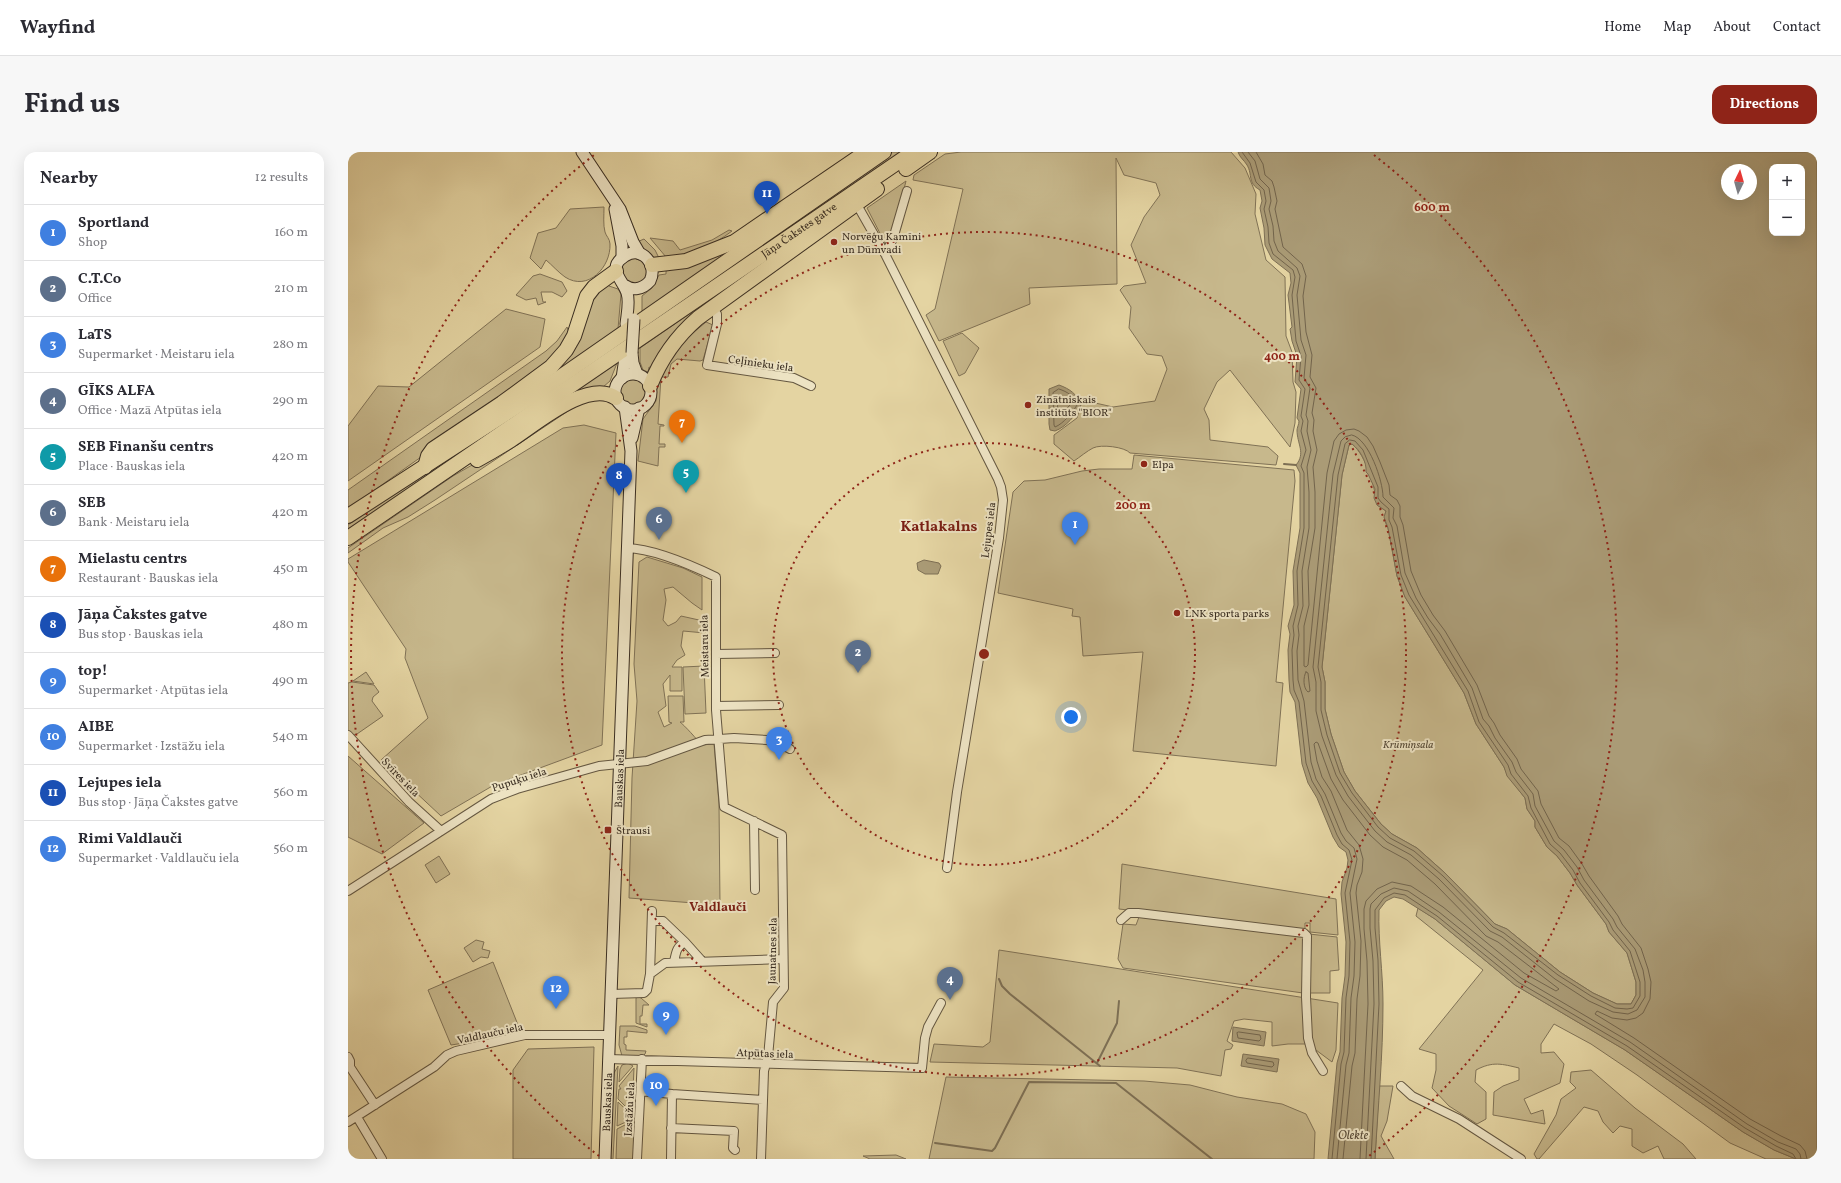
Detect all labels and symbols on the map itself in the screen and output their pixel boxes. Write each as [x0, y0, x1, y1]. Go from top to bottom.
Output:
north arrow [1721, 164, 1757, 200]
pin: 11 [754, 181, 780, 214]
street label: Jāņa Čakstes gatve [759, 200, 840, 262]
text: 600 m [1414, 200, 1450, 216]
place label: Norvēģu Kamīni un Dūmvadi [842, 230, 921, 258]
marker: Norvēģu Kamīni un Dūmvadi [829, 237, 839, 247]
text: 400 m [1264, 349, 1300, 365]
street label: Ceļinieku iela [727, 352, 795, 377]
place label: Zinātniskais institūts "BIOR" [1036, 393, 1112, 421]
marker: Zinātniskais institūts "BIOR" [1023, 400, 1033, 410]
pin: 7 [669, 410, 695, 443]
place label: Elpa [1152, 458, 1174, 473]
marker: Elpa [1139, 459, 1149, 469]
pin: 5 [673, 460, 699, 493]
pin: 8 [606, 463, 632, 496]
text: 200 m [1115, 498, 1151, 514]
street label: Lejupes iela [979, 501, 1000, 559]
pin: 6 [646, 507, 672, 540]
pin: 1 [1062, 512, 1088, 545]
district label: Katlakalns [901, 517, 978, 538]
place label: LNK sporta parks [1185, 607, 1269, 622]
marker: LNK sporta parks [1172, 608, 1182, 618]
street label: Meistaru iela [697, 614, 714, 678]
pin: 2 [845, 640, 871, 673]
centre of rings [977, 647, 991, 661]
your location [1061, 707, 1081, 727]
pin: 3 [766, 727, 792, 760]
park label: Krūmiņsala [1383, 738, 1433, 753]
street label: Bauskas iela [612, 748, 629, 808]
street label: Svīres iela [377, 755, 423, 801]
street label: Pupuķu iela [490, 764, 549, 796]
place label: Štrausi [616, 824, 650, 839]
marker: Štrausi [603, 825, 613, 835]
district label: Valdlauči [689, 899, 747, 917]
street label: Jaunatnes iela [765, 917, 782, 985]
pin: 4 [937, 967, 963, 1000]
pin: 12 [543, 976, 569, 1009]
pin: 9 [653, 1002, 679, 1035]
street label: Valdlauču iela [456, 1020, 525, 1049]
street label: Atpūtas iela [736, 1046, 794, 1063]
street label: Bauskas iela [600, 1072, 617, 1132]
pin: 10 [643, 1073, 669, 1106]
street label: Izstāžu iela [622, 1081, 639, 1137]
water label: Olekte [1338, 1128, 1369, 1144]

